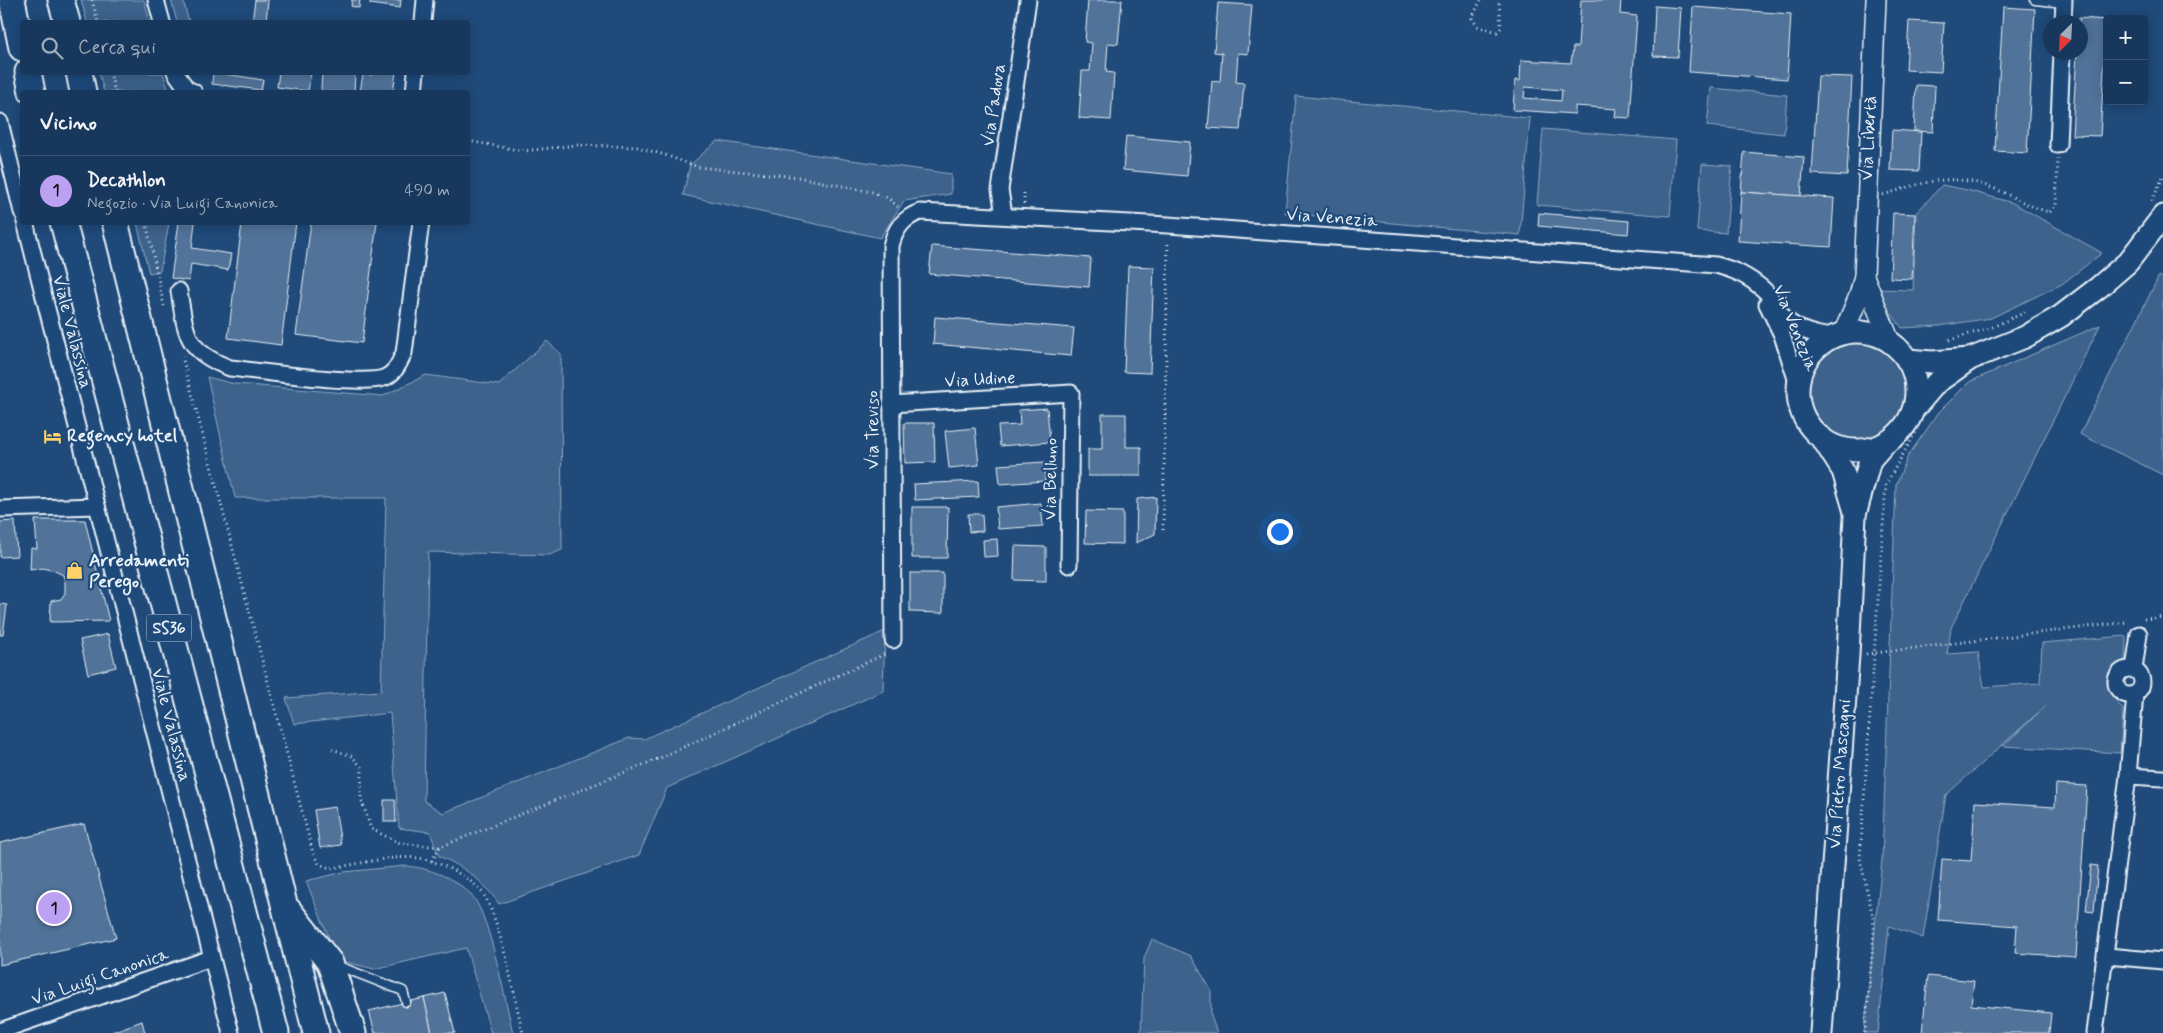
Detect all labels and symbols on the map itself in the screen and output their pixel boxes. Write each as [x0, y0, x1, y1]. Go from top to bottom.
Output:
north arrow [2043, 15, 2088, 60]
street label: Via Padova [976, 62, 1012, 148]
street label: Via Libertà [1855, 95, 1883, 181]
street label: Via Venezia [1285, 203, 1379, 233]
street label: Viale Valassina [46, 273, 98, 391]
street label: Via Venezia [1767, 281, 1823, 375]
street label: Via Udine [944, 366, 1016, 394]
street label: Via Treviso [861, 390, 885, 470]
place label: Regency hotel [67, 424, 178, 450]
hotel icon: Regency hotel [43, 426, 63, 446]
street label: Via Belluno [1038, 438, 1064, 520]
your location [1267, 519, 1293, 545]
place label: Arredamenti Perego [89, 549, 189, 596]
shop icon: Arredamenti Perego [65, 561, 85, 581]
road number: SS36 [146, 614, 192, 641]
street label: Viale Valassina [145, 666, 197, 784]
street label: Via Pietro Mascagni [1823, 698, 1857, 850]
pin: 1 [38, 889, 70, 927]
street label: Via Luigi Canonica [28, 942, 173, 1014]

